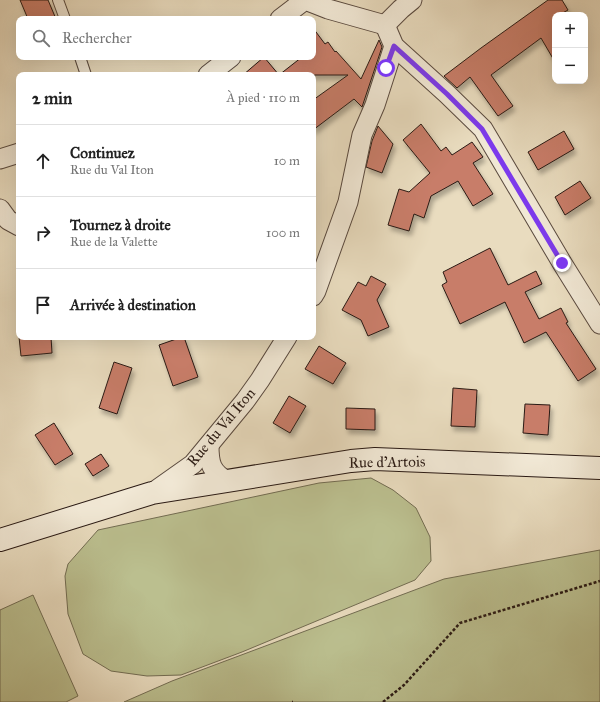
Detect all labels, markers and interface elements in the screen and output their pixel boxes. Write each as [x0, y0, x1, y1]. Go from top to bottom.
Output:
map controls [552, 12, 588, 84]
button: + [552, 12, 588, 48]
search box [16, 16, 316, 60]
icon: search [30, 27, 52, 49]
text: Rechercher [62, 29, 132, 47]
button: − [552, 48, 588, 84]
route start [377, 59, 395, 77]
text: 2 min [32, 88, 72, 109]
text: À pied · 110 m [227, 90, 300, 106]
text: Continuez [70, 144, 135, 162]
icon: ahead [32, 150, 54, 172]
text: 10 m [274, 153, 300, 169]
text: Rue du Val Iton [70, 162, 154, 178]
text: Tournez à droite [70, 216, 171, 234]
icon: right [32, 222, 54, 244]
text: 100 m [266, 225, 300, 241]
text: Rue de la Valette [70, 234, 158, 250]
route end [553, 254, 571, 272]
icon: arrive [32, 294, 54, 316]
text: Arrivée à destination [70, 296, 196, 314]
street label: Rue du Val Iton [183, 384, 259, 470]
street label: Rue d'Artois [348, 452, 426, 472]

